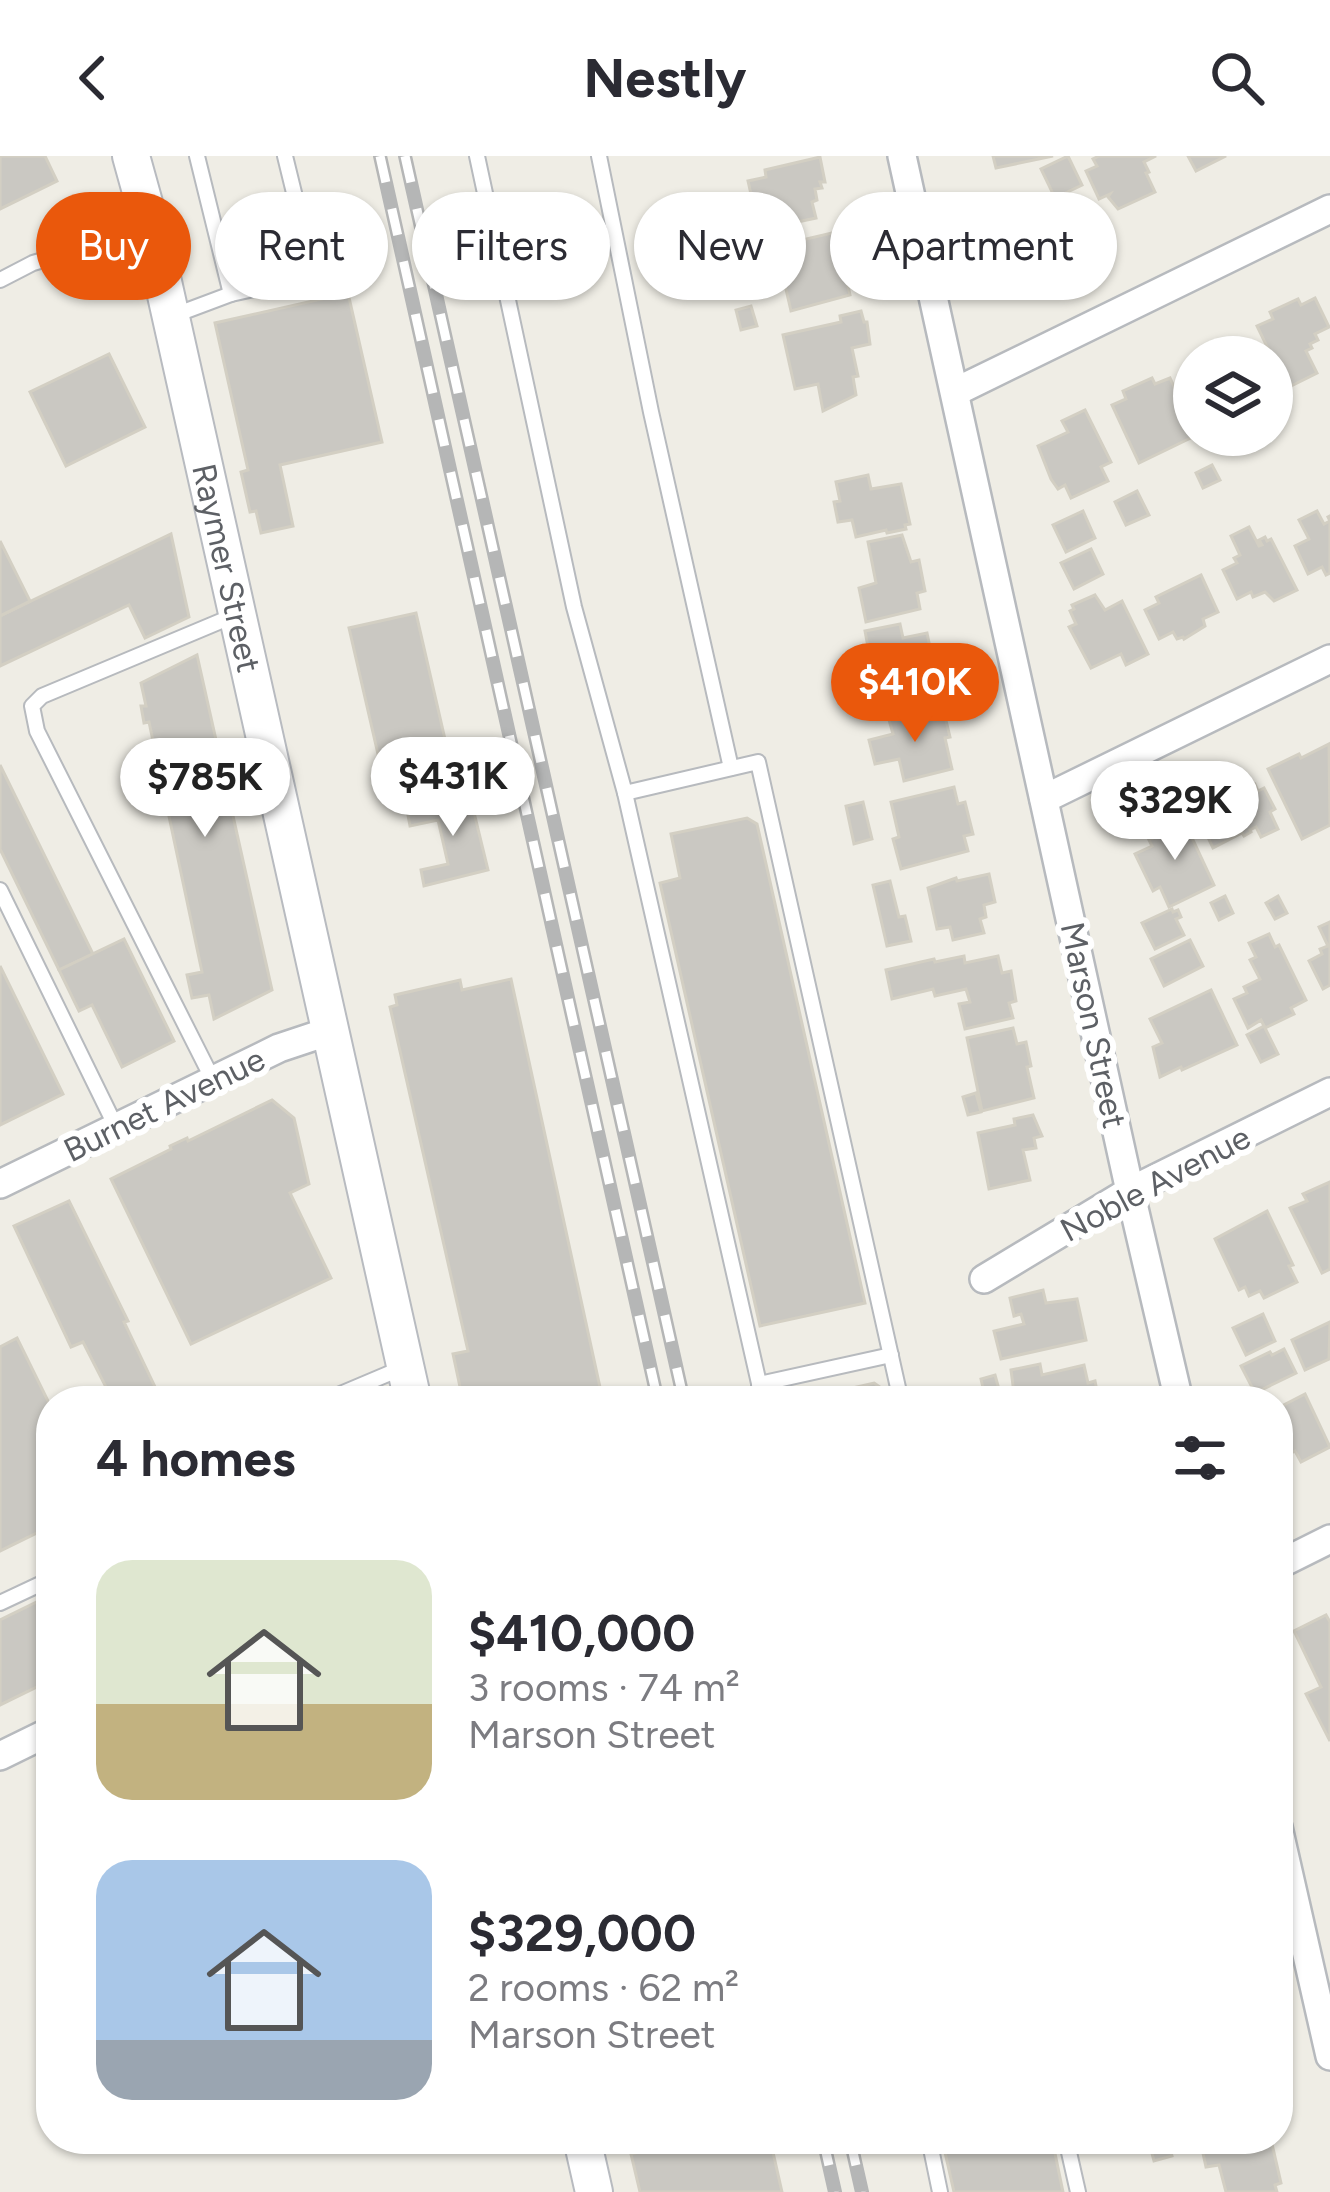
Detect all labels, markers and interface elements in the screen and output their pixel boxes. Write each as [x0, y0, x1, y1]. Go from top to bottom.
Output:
icon: back [60, 45, 126, 111]
icon: search [1204, 45, 1270, 111]
text: Nestly [584, 46, 746, 111]
chip: Buy [36, 192, 191, 300]
chip: Rent [215, 192, 388, 300]
chip: Filters [412, 192, 610, 300]
chip: New [634, 192, 806, 300]
chip: Apartment [830, 192, 1117, 300]
map controls [1173, 336, 1293, 456]
button: layers [1173, 336, 1293, 456]
street label: Raymer Street [184, 460, 269, 676]
pin: $410K [831, 643, 999, 745]
text: $410K [858, 658, 972, 705]
pin: $431K [369, 737, 537, 839]
pin: $785K [121, 738, 289, 840]
text: $431K [398, 752, 508, 799]
text: $785K [147, 753, 263, 800]
pin: $329K [1091, 761, 1259, 863]
text: $329K [1118, 776, 1232, 823]
street label: Marson Street [1053, 919, 1134, 1132]
street label: Burnet Avenue [58, 1039, 271, 1170]
street label: Noble Avenue [1054, 1117, 1257, 1250]
icon: filters [1167, 1425, 1233, 1491]
text: 4 homes [96, 1428, 296, 1489]
text: $410,000 [468, 1603, 695, 1664]
icon: home [192, 1608, 336, 1752]
text: 3 rooms · 74 m² [468, 1664, 740, 1711]
text: Marson Street [468, 1711, 715, 1758]
text: $329,000 [468, 1903, 696, 1964]
icon: home [192, 1908, 336, 2052]
text: 2 rooms · 62 m² [468, 1964, 739, 2011]
text: Marson Street [468, 2011, 715, 2058]

